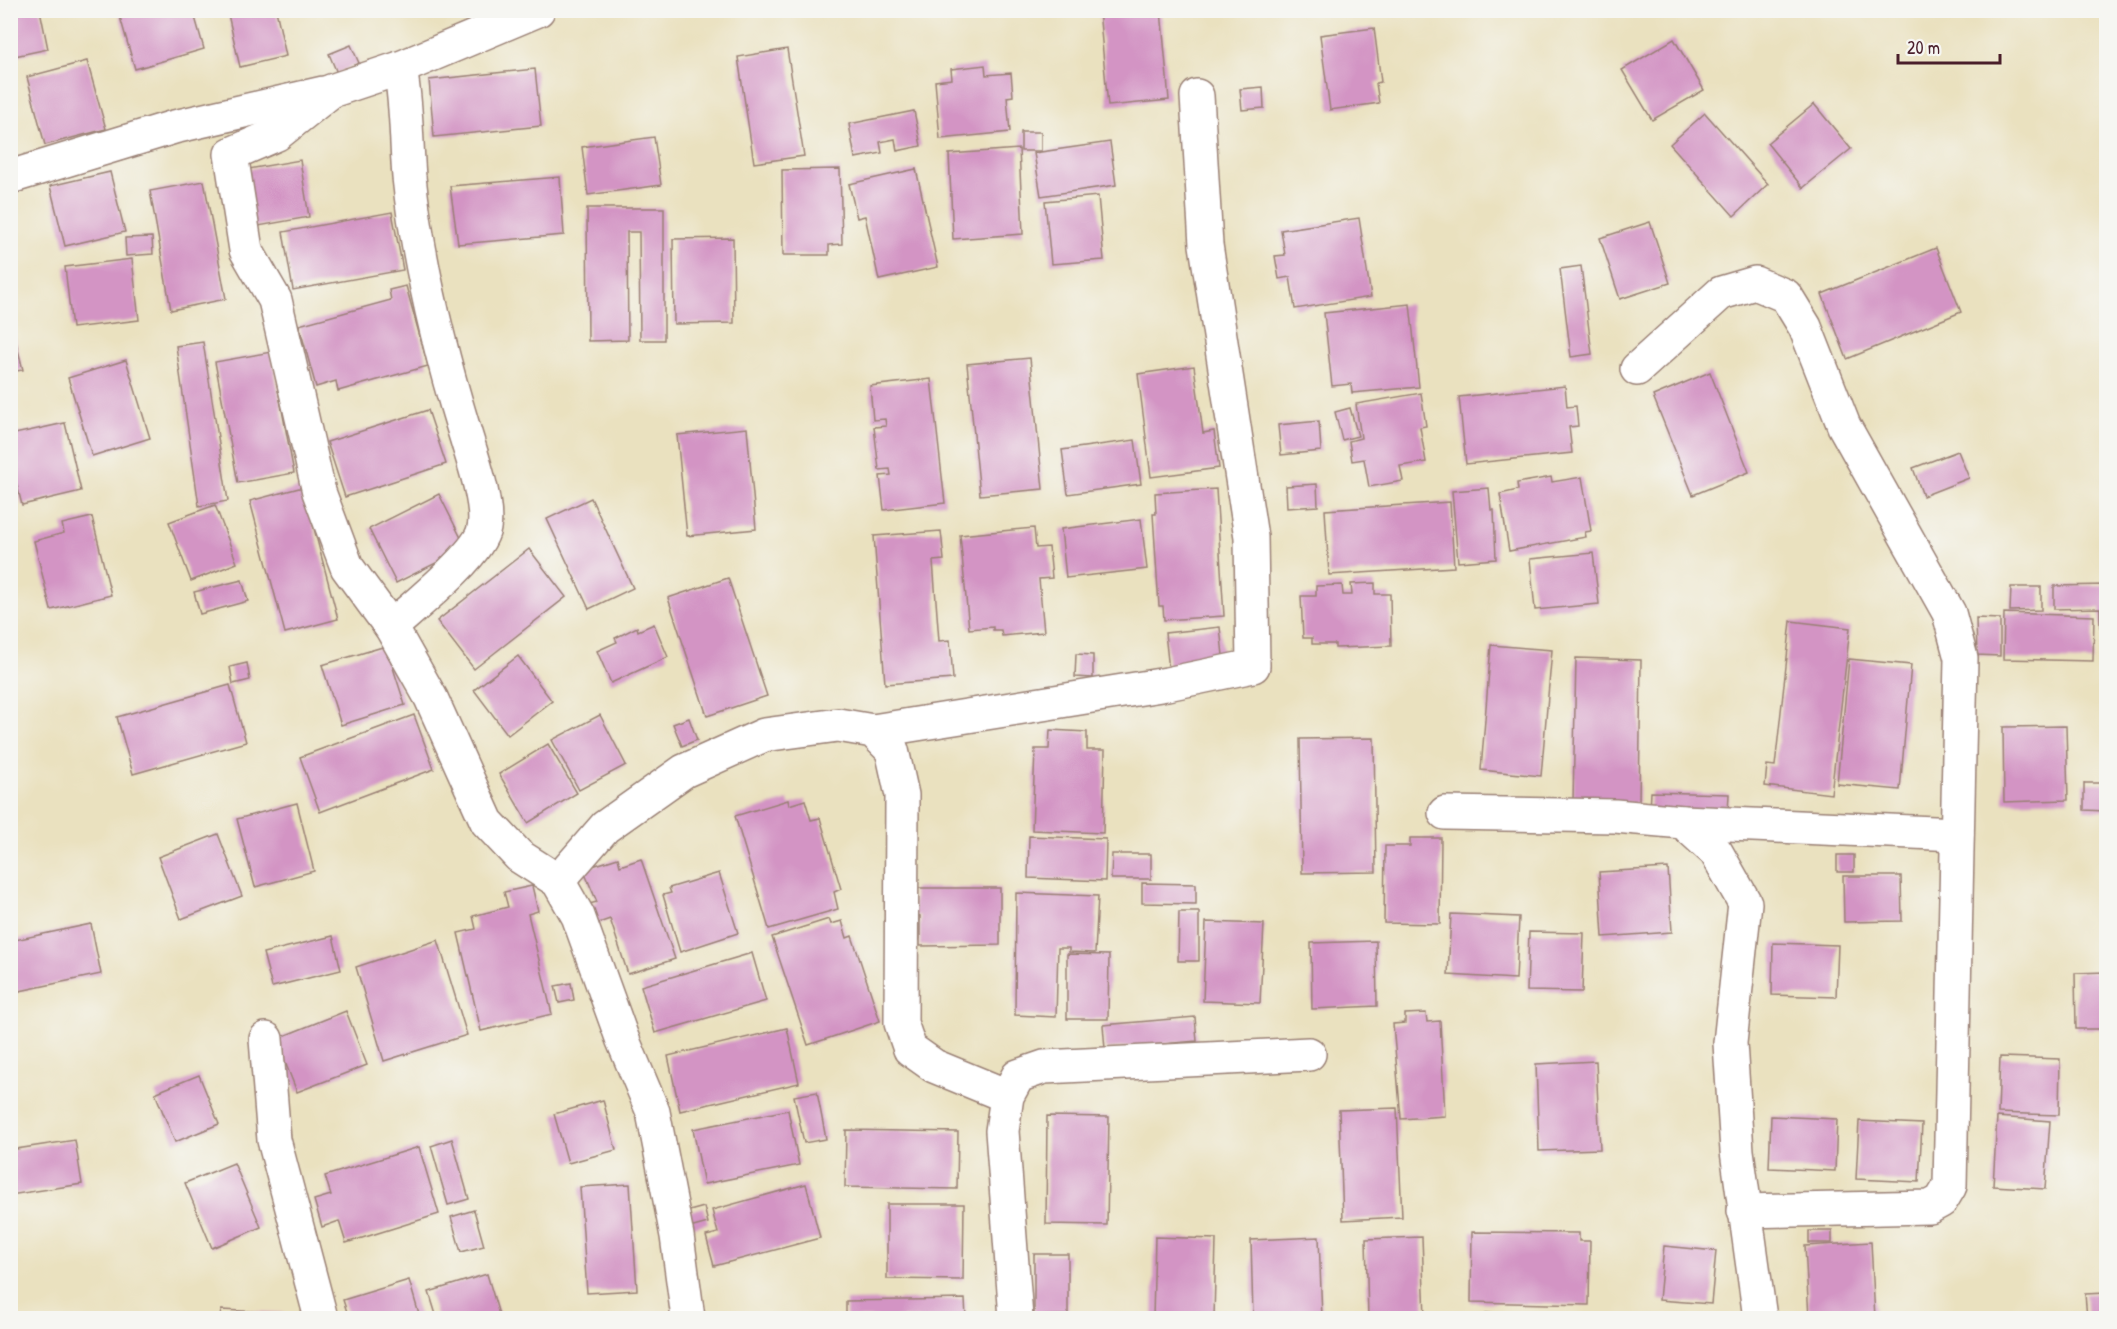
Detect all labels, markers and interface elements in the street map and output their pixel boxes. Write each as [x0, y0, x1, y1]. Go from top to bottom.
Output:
scale bar [1898, 27, 2000, 65]
text: 20 m [1907, 35, 1940, 60]

